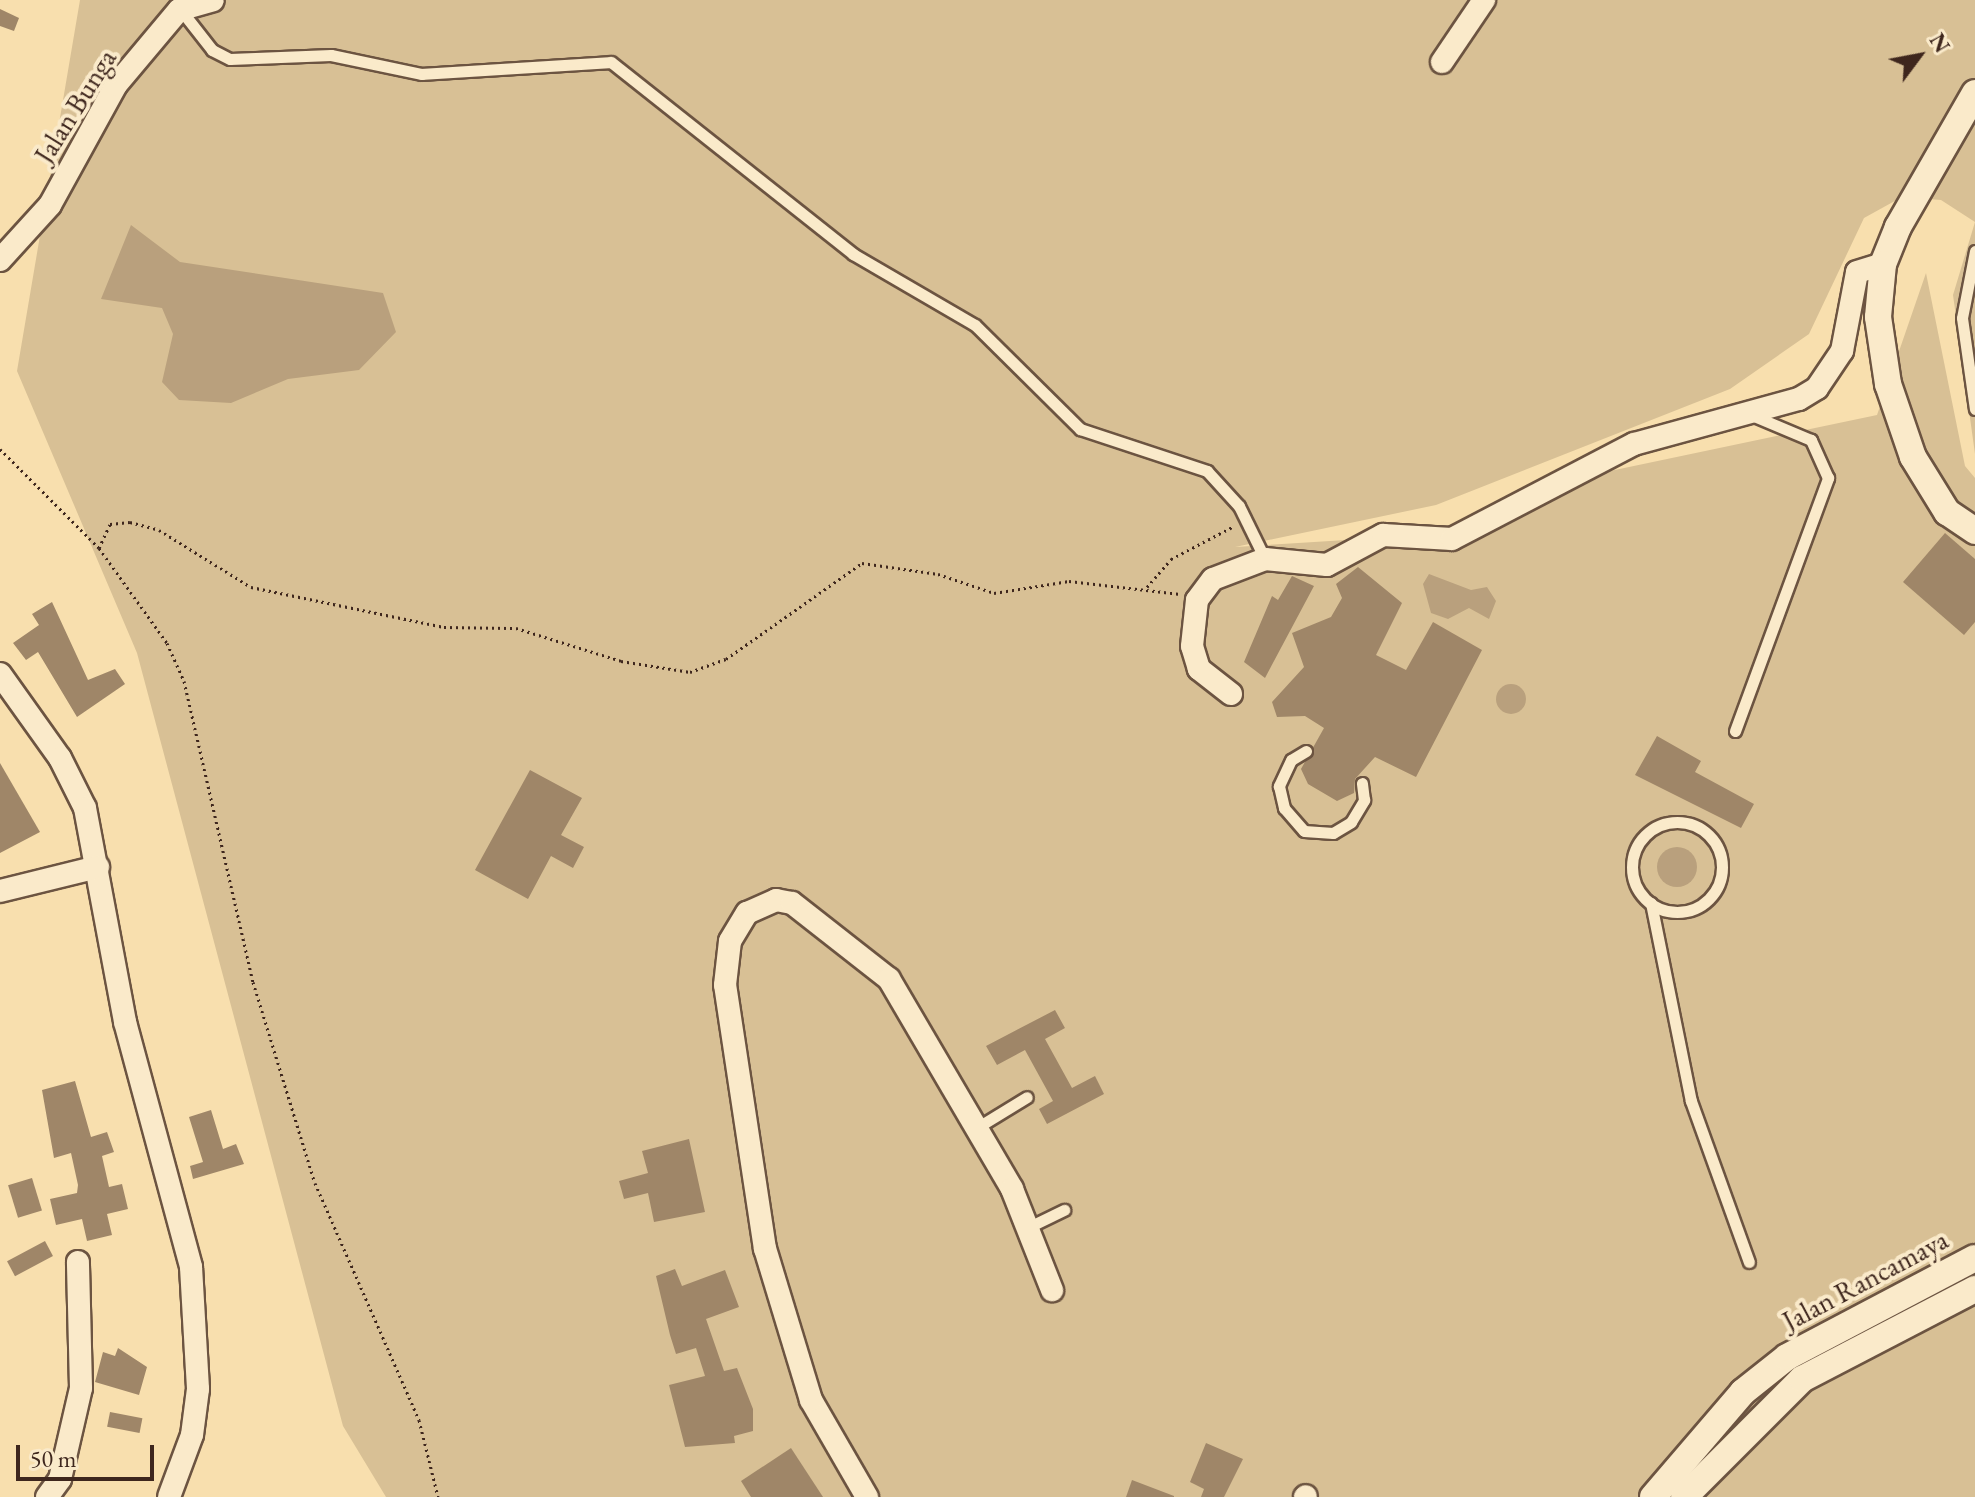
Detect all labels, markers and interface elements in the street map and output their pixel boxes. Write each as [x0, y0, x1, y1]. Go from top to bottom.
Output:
north arrow [1879, 16, 1959, 96]
text: N [1923, 28, 1957, 58]
street label: Jalan Bunga [27, 43, 123, 169]
street label: Jalan Rancamaya [1776, 1222, 1954, 1338]
scale bar [20, 1429, 158, 1479]
text: 50 m [30, 1443, 77, 1474]

